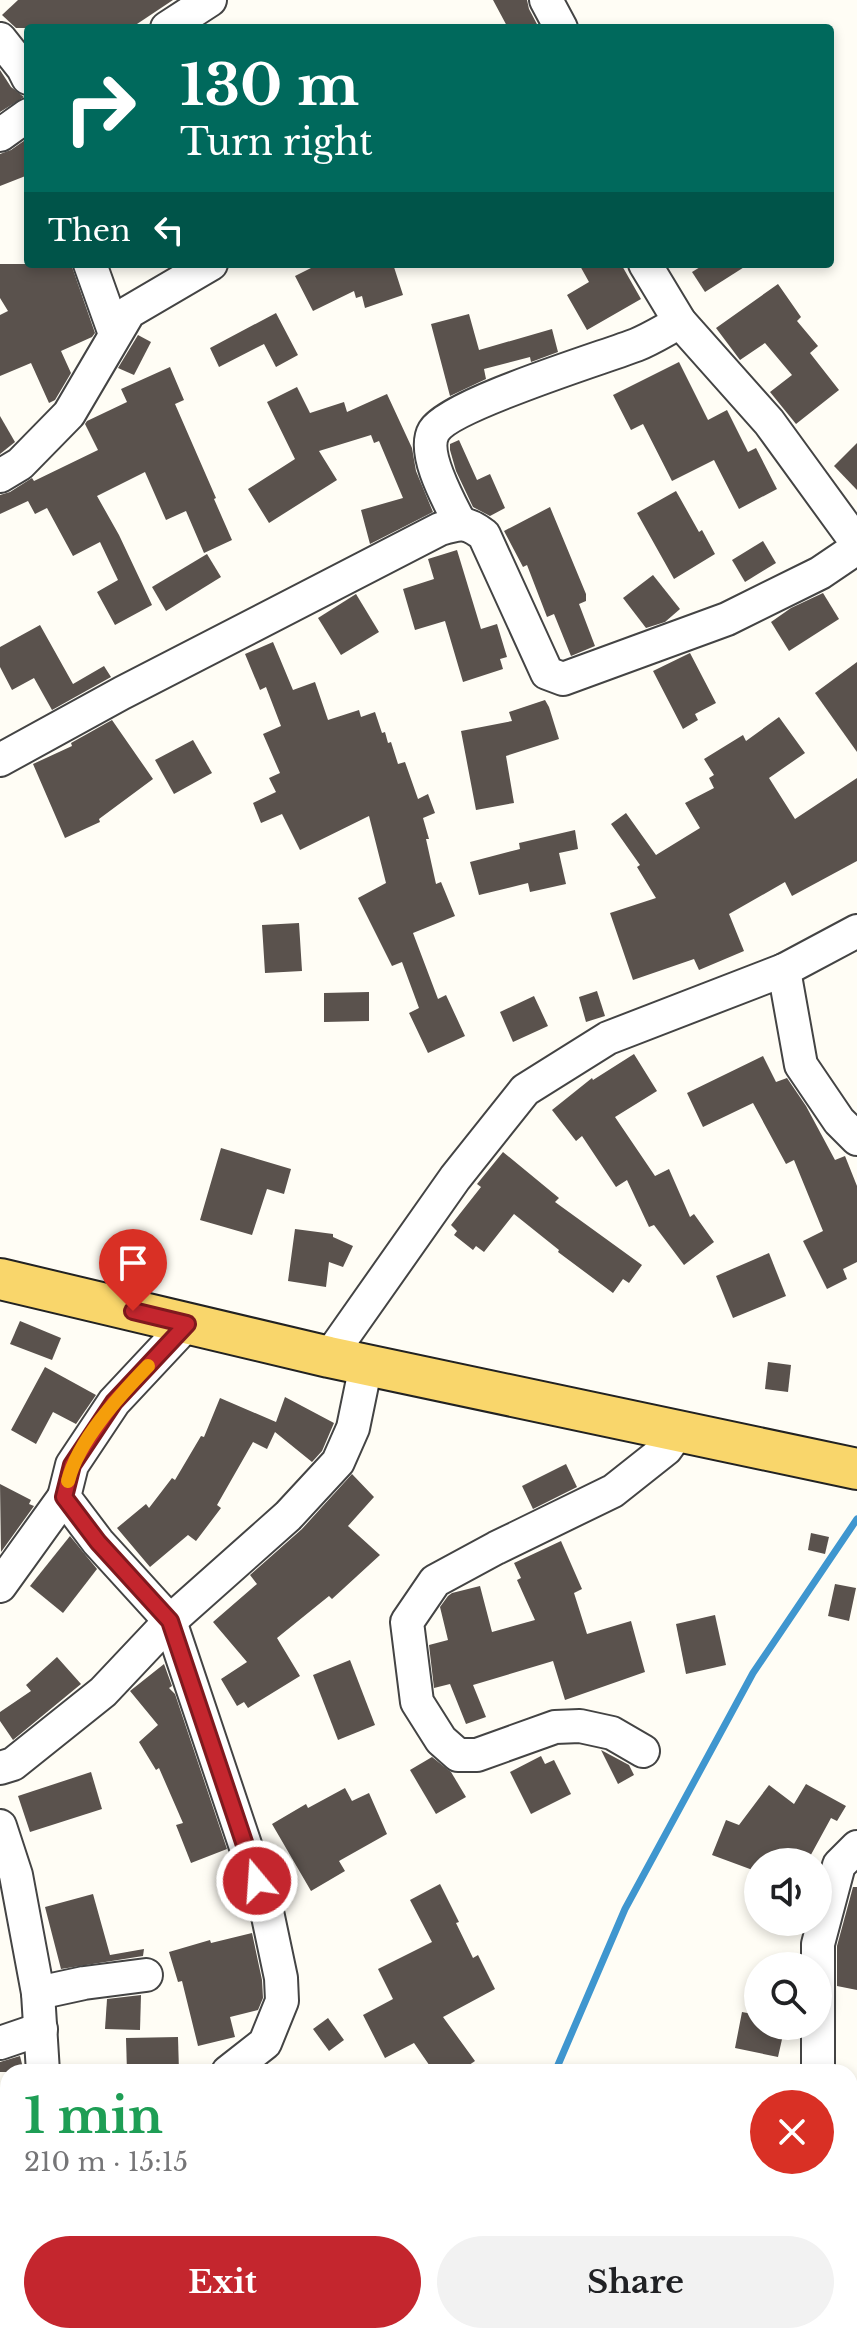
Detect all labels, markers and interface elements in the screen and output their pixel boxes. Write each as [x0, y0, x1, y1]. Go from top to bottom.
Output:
text: 130 m [180, 51, 359, 120]
icon: right [48, 56, 152, 160]
text: Turn right [180, 120, 373, 165]
icon: left [147, 208, 191, 252]
text: Then [48, 212, 131, 249]
pin [99, 1229, 167, 1311]
icon: arrive [111, 1241, 155, 1285]
position arrow [215, 1839, 299, 1923]
map controls [744, 1848, 832, 2040]
button: sound [744, 1848, 832, 1936]
button: search [744, 1952, 832, 2040]
text: 1 min [24, 2086, 163, 2146]
button: close [750, 2090, 834, 2174]
text: 210 m · 15:15 [24, 2146, 188, 2178]
button: Exit [24, 2236, 421, 2328]
button: Share [437, 2236, 834, 2328]

